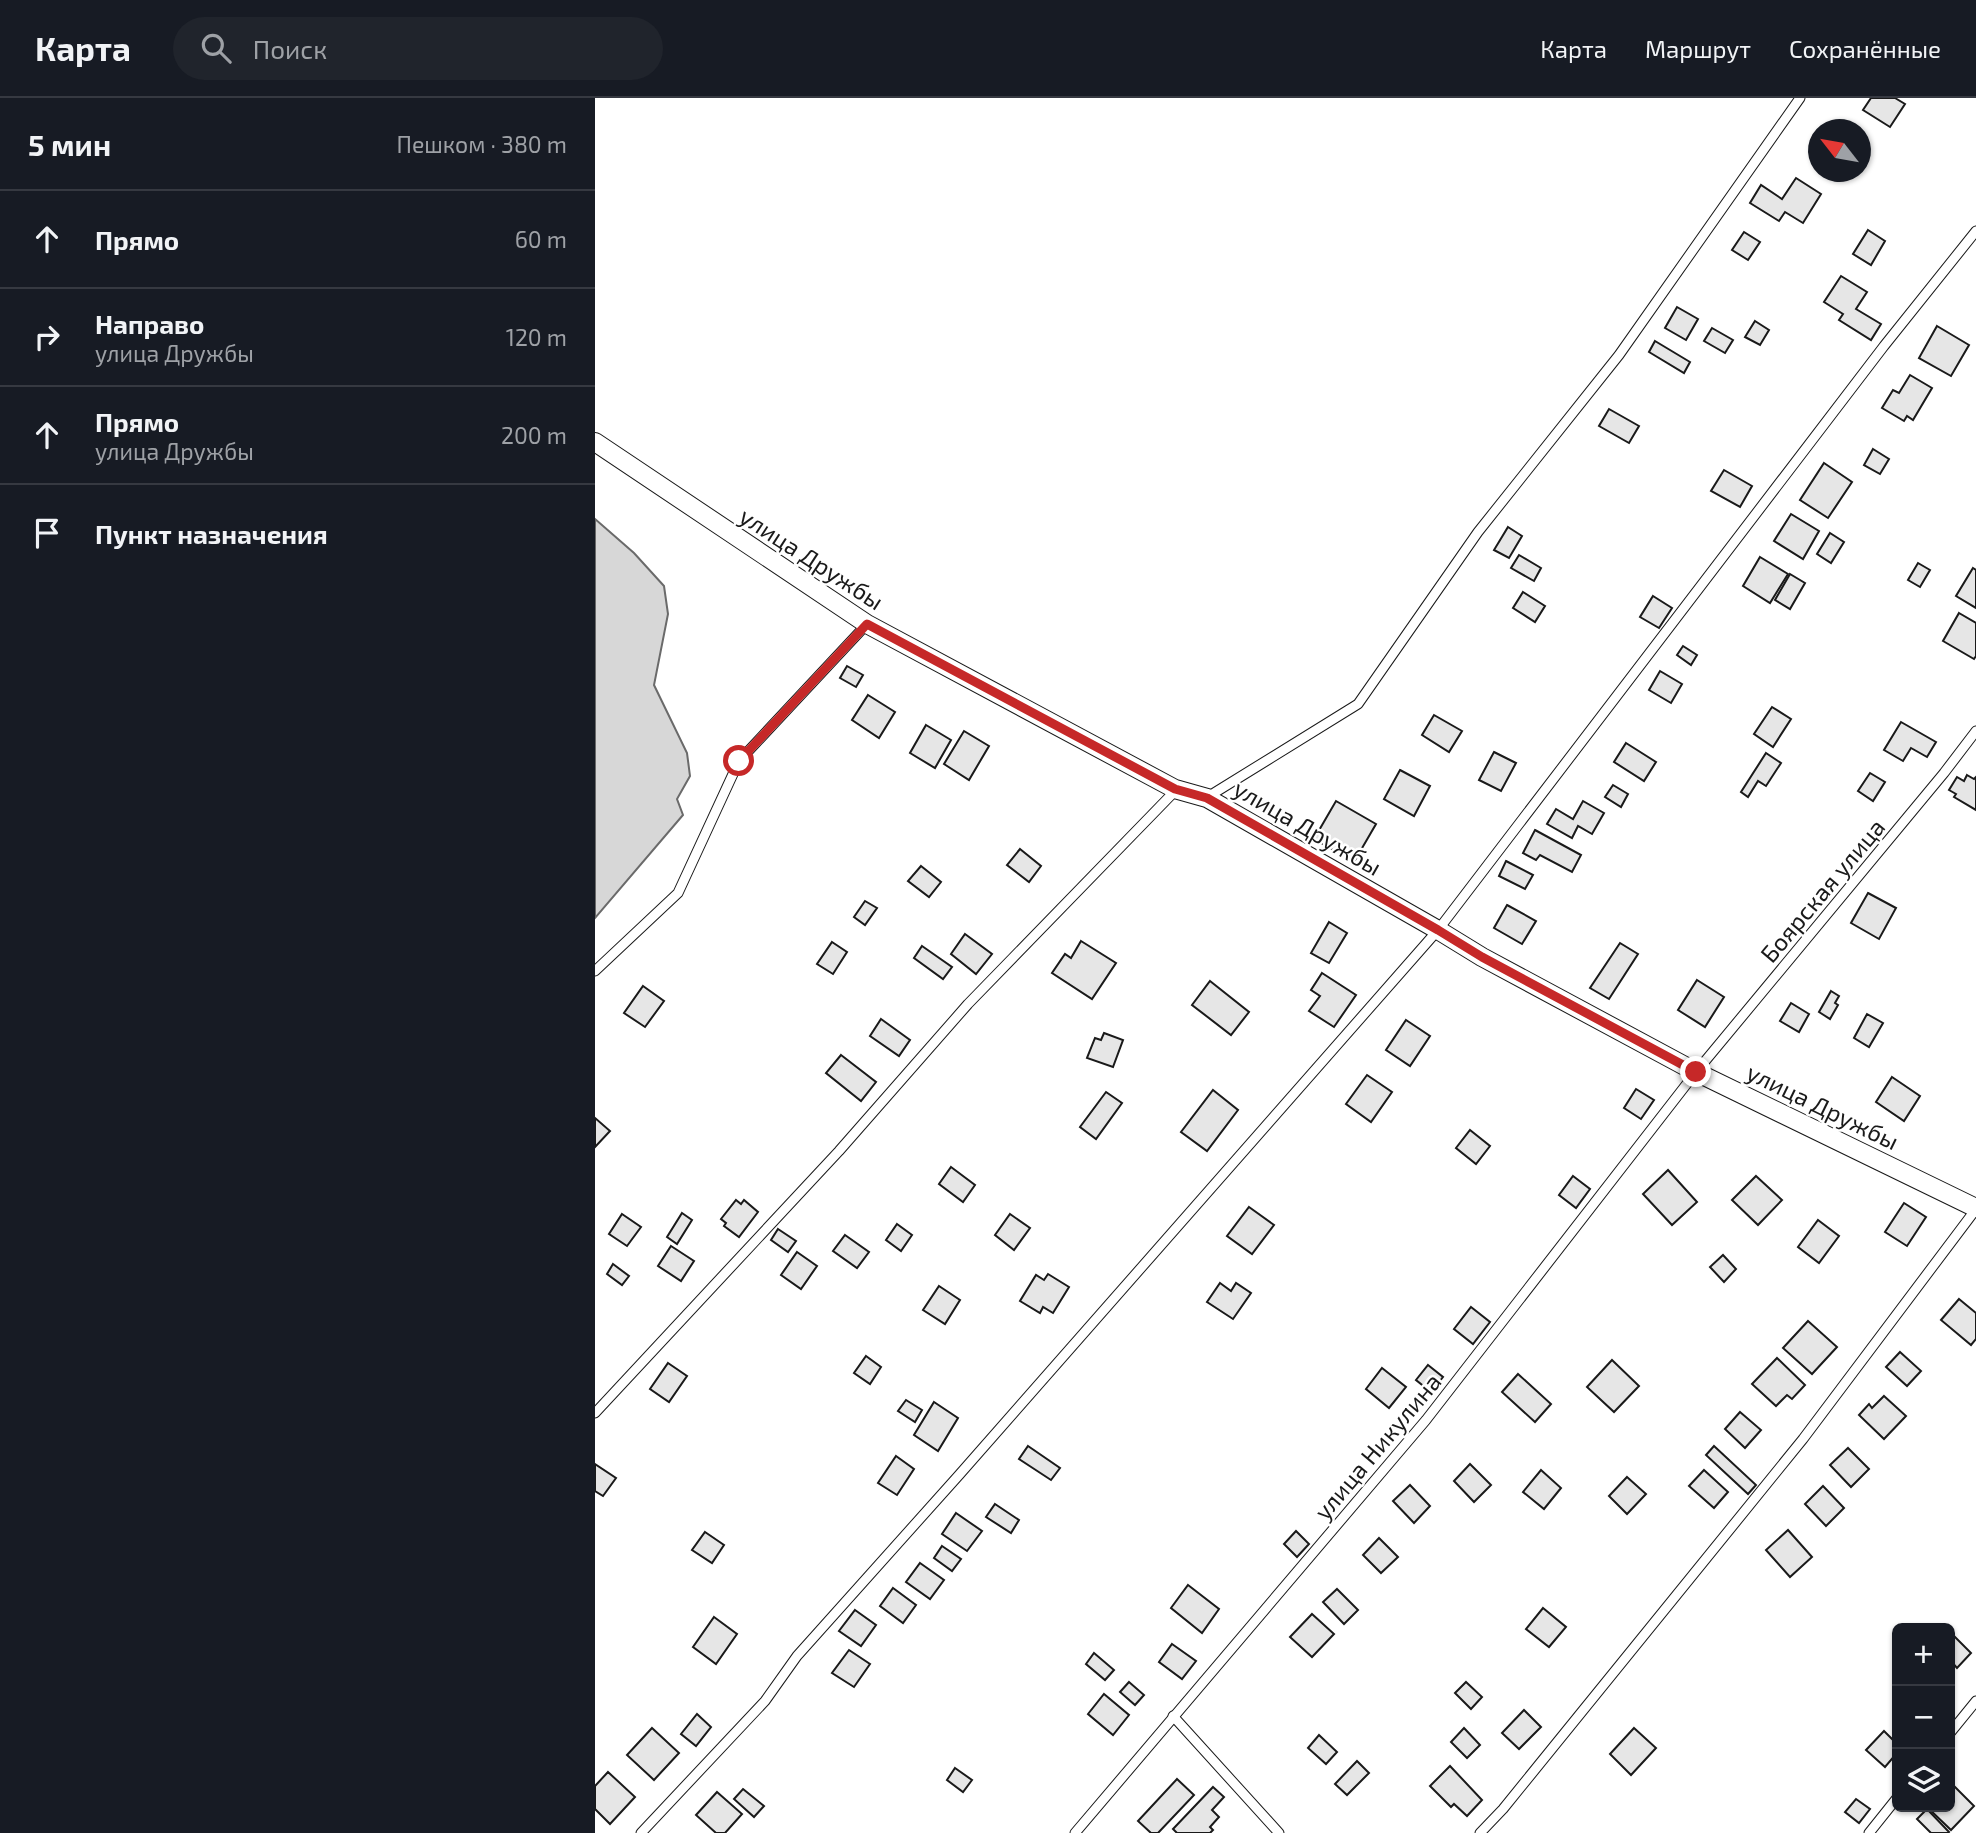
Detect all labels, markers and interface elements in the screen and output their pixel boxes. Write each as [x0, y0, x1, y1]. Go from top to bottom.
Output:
search box [173, 17, 663, 80]
text: Карта [35, 28, 131, 68]
icon: search [197, 29, 235, 67]
text: Поиск [253, 33, 327, 64]
text: Карта [1540, 34, 1607, 63]
text: Маршрут [1645, 34, 1751, 63]
text: Сохранённые [1789, 34, 1941, 63]
north arrow [1808, 119, 1871, 182]
text: 5 мин [28, 126, 111, 162]
text: Пешком · 380 m [397, 130, 567, 158]
icon: ahead [28, 220, 66, 258]
text: Прямо [95, 224, 179, 255]
text: 60 m [515, 225, 567, 253]
text: Направо [95, 308, 204, 339]
icon: right [28, 318, 66, 356]
text: 120 m [506, 323, 567, 351]
text: улица Дружбы [95, 339, 254, 367]
text: Прямо [95, 406, 179, 437]
icon: ahead [28, 416, 66, 454]
text: 200 m [501, 421, 567, 449]
text: улица Дружбы [95, 437, 254, 465]
street label: улица Дружбы [734, 501, 889, 616]
icon: arrive [28, 514, 66, 552]
text: Пункт назначения [95, 518, 328, 549]
route start [723, 745, 754, 776]
street label: улица Дружбы [1229, 773, 1387, 882]
street label: Боярская улица [1754, 812, 1891, 968]
route end [1680, 1056, 1711, 1087]
street label: улица Дружбы [1742, 1057, 1904, 1156]
street label: улица Никулина [1307, 1367, 1447, 1526]
map controls [1892, 1623, 1955, 1812]
button: + [1892, 1623, 1955, 1686]
button: − [1892, 1686, 1955, 1749]
button: layers [1892, 1749, 1955, 1812]

